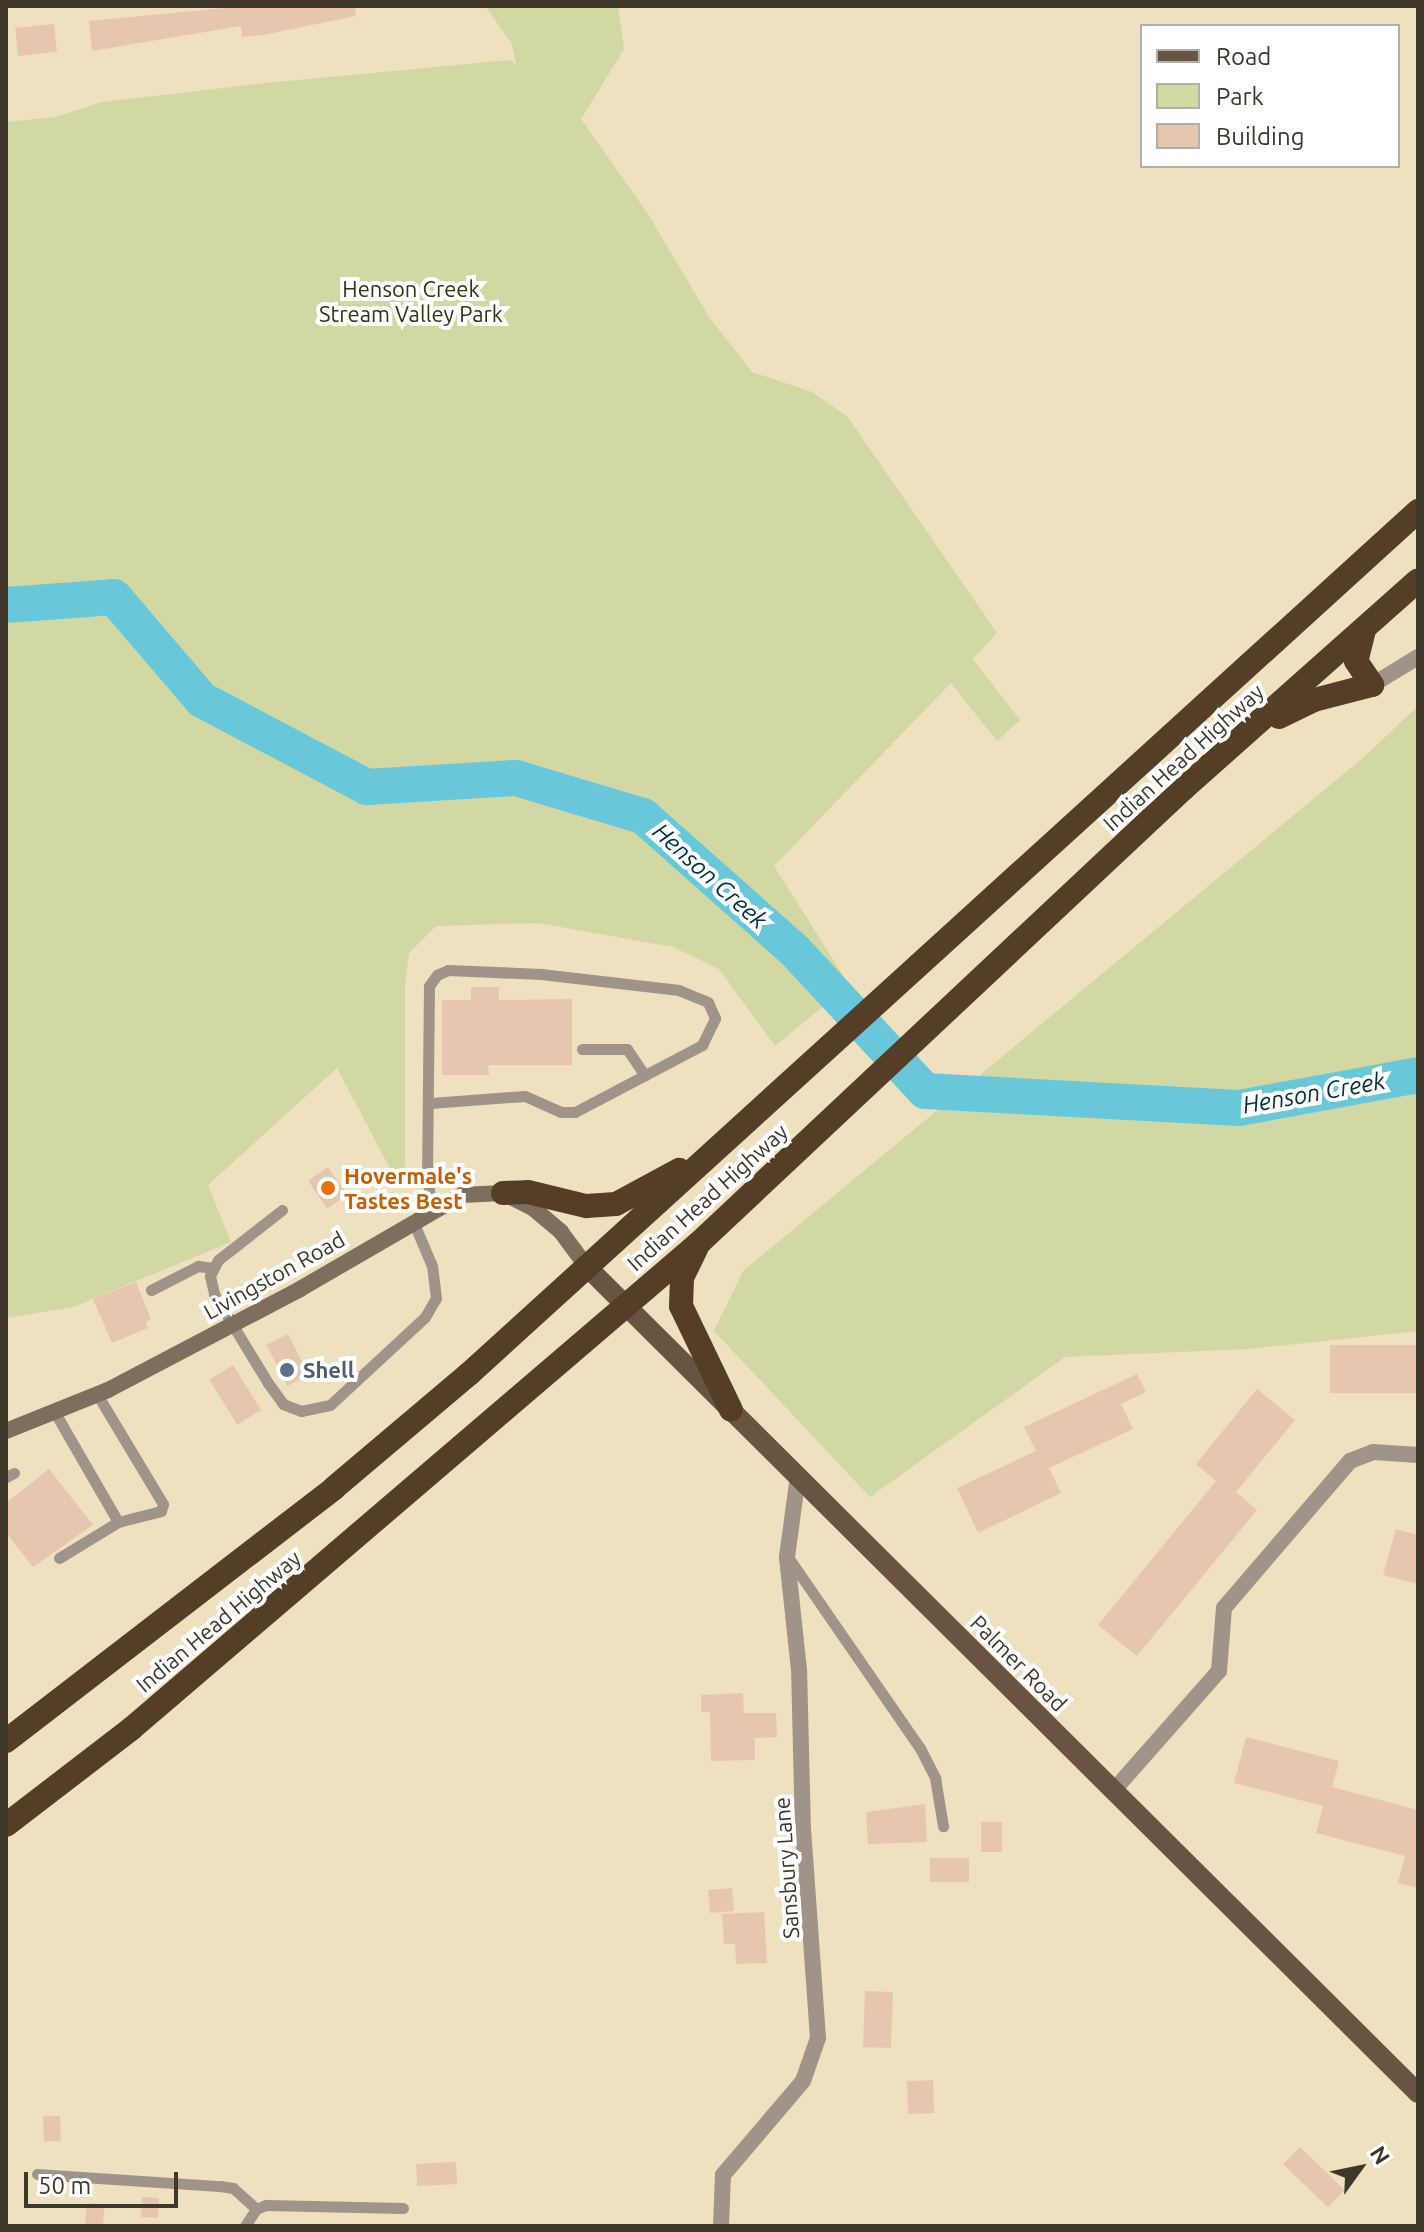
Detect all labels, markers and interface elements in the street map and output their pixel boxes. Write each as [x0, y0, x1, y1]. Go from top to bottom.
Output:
legend [1140, 24, 1400, 168]
text: Road [1216, 43, 1271, 70]
text: Park [1216, 83, 1264, 110]
text: Building [1216, 123, 1304, 150]
park label: Henson Creek Stream Valley Park [319, 275, 503, 326]
street label: Indian Head Highway [1097, 678, 1269, 836]
water label: Henson Creek [647, 817, 773, 935]
water label: Henson Creek [1240, 1066, 1388, 1120]
street label: Indian Head Highway [621, 1118, 793, 1276]
place label: Hovermale's Tastes Best [344, 1162, 472, 1214]
marker: Hovermale's Tastes Best [319, 1179, 337, 1197]
street label: Livingston Road [199, 1225, 349, 1325]
place label: Shell [303, 1357, 354, 1383]
marker: Shell [278, 1361, 296, 1379]
street label: Indian Head Highway [130, 1544, 306, 1698]
street label: Palmer Road [965, 1609, 1073, 1717]
street label: Sansbury Lane [768, 1796, 804, 1940]
north arrow [1320, 2128, 1400, 2208]
text: N [1366, 2141, 1395, 2168]
scale bar [28, 2156, 182, 2206]
text: 50 m [38, 2172, 91, 2199]

